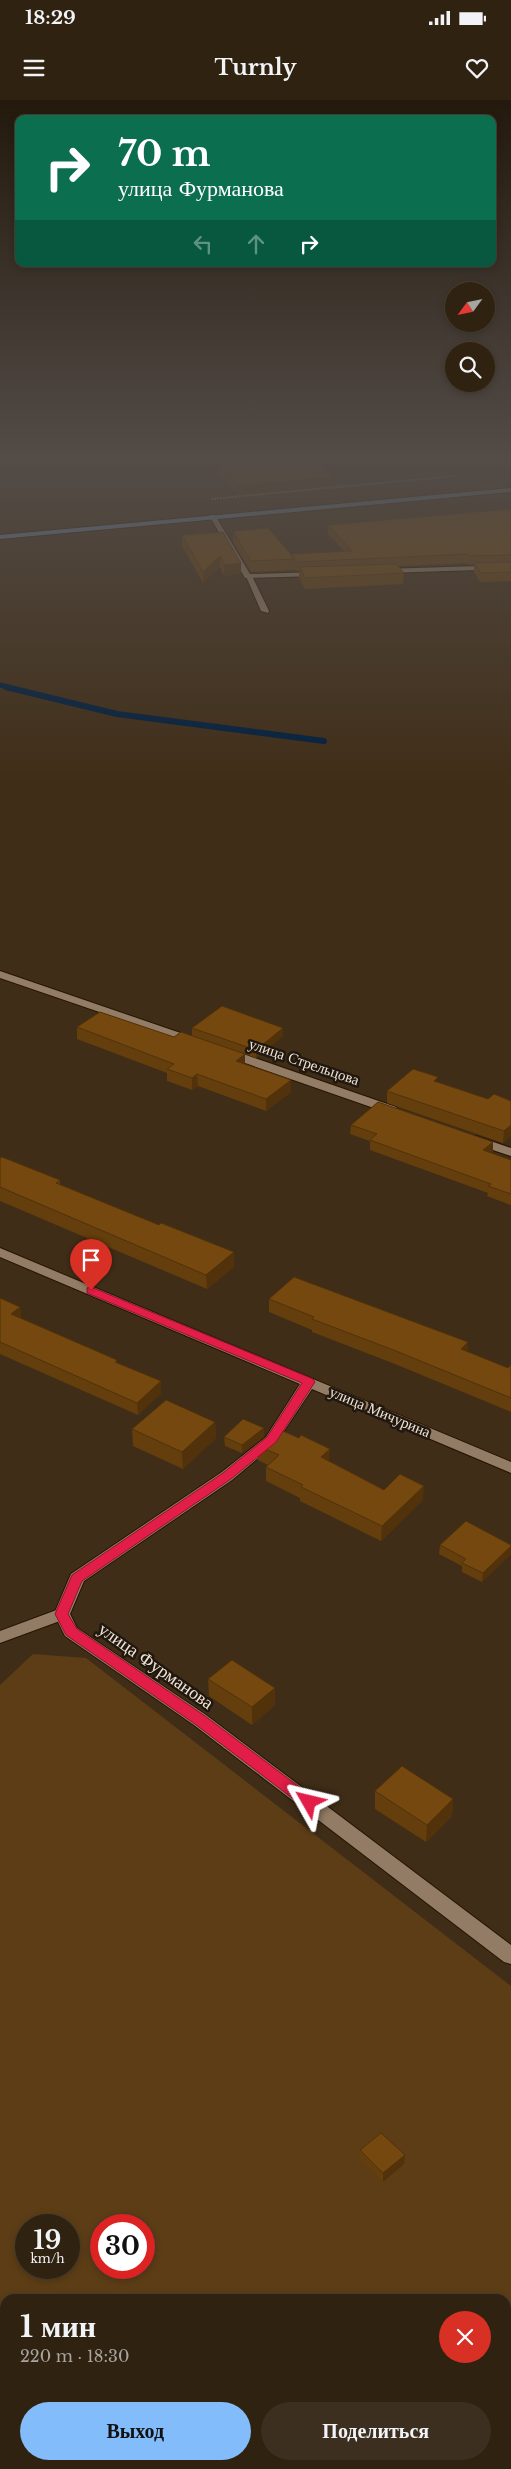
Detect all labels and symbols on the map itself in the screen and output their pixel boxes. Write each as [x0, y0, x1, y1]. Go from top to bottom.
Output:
north arrow [445, 282, 495, 332]
street label: улица Стрельцова [246, 1034, 362, 1089]
pin [70, 1239, 112, 1290]
street label: улица Мичурина [327, 1382, 434, 1442]
street label: улица Фурманова [94, 1618, 218, 1714]
position arrow [282, 1775, 334, 1827]
speed limit sign: 30 [90, 2214, 155, 2279]

